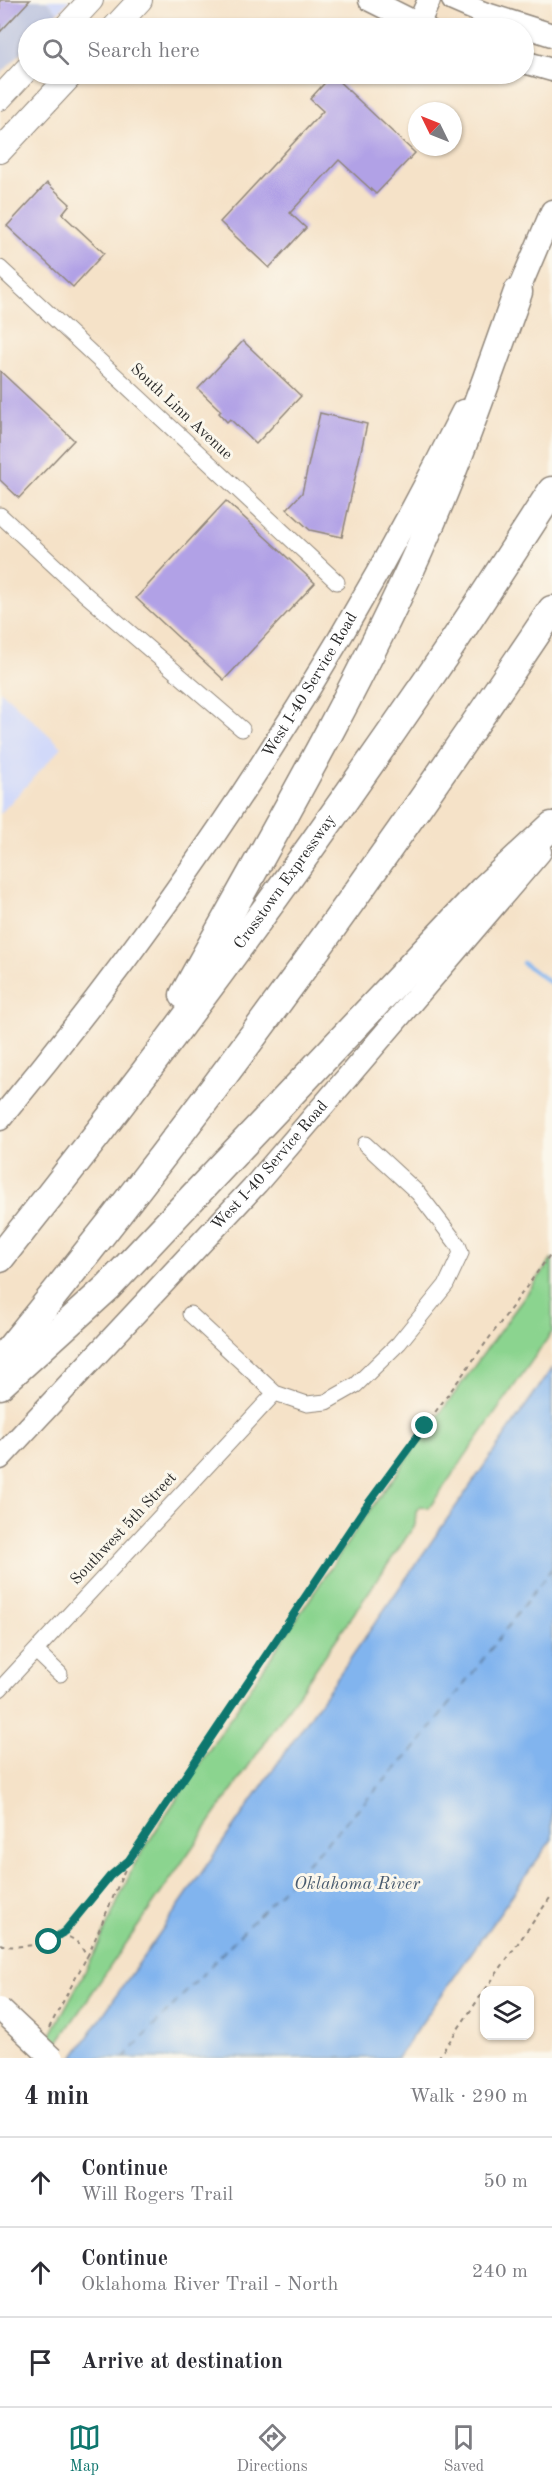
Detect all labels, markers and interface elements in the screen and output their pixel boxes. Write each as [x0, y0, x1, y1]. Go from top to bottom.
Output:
search box [18, 18, 534, 84]
icon: search [39, 35, 72, 68]
text: Search here [87, 40, 200, 62]
north arrow [408, 102, 462, 156]
street label: South Linn Avenue [127, 361, 235, 463]
street label: West I-40 Service Road [260, 610, 361, 760]
street label: Crosstown Expressway [232, 812, 339, 952]
street label: West I-40 Service Road [209, 1098, 331, 1233]
route end [411, 1412, 437, 1438]
street label: Southwest 5th Street [68, 1469, 180, 1588]
water label: Oklahoma River [294, 1875, 421, 1893]
route start [35, 1928, 61, 1954]
map controls [480, 1986, 534, 2040]
button: layers [480, 1986, 534, 2040]
text: 4 min [24, 2084, 89, 2110]
text: Walk · 290 m [409, 2087, 528, 2107]
text: Continue [81, 2158, 168, 2180]
icon: ahead [24, 2166, 57, 2199]
text: 50 m [483, 2172, 528, 2192]
text: Will Rogers Trail [81, 2185, 233, 2205]
text: Continue [81, 2248, 168, 2270]
icon: ahead [24, 2256, 57, 2289]
text: 240 m [472, 2262, 528, 2282]
text: Oklahoma River Trail - North [81, 2275, 338, 2295]
icon: arrive [24, 2346, 57, 2379]
text: Arrive at destination [81, 2351, 283, 2373]
tab: Map [68, 2421, 101, 2477]
tab: Directions [237, 2421, 308, 2477]
tab: Saved [443, 2421, 484, 2477]

